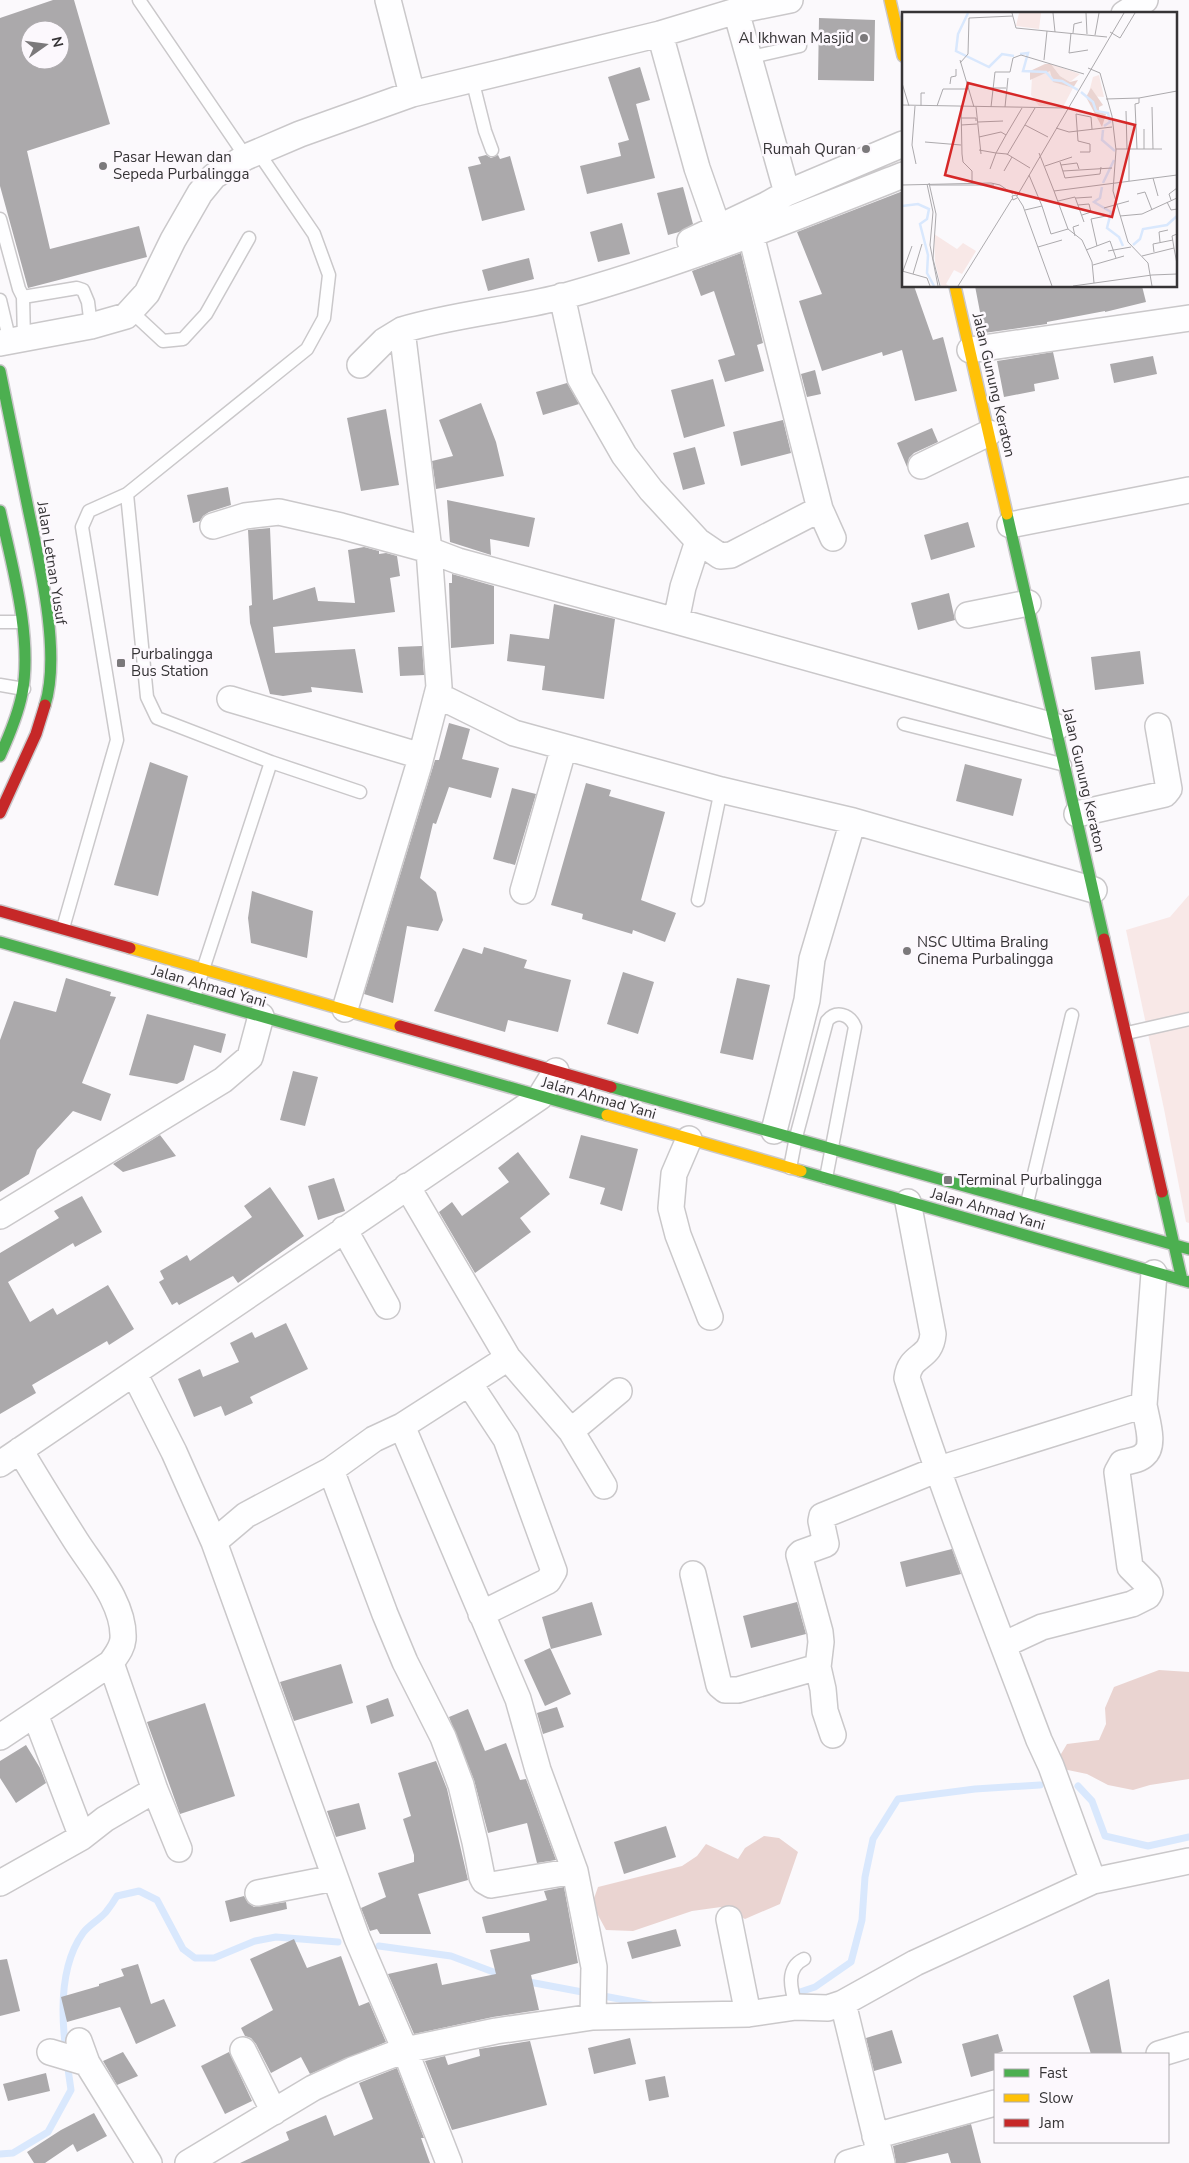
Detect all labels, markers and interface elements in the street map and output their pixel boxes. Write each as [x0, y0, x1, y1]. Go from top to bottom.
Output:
inset map [902, 12, 1176, 288]
north arrow [20, 20, 70, 70]
place label: Al Ikhwan Masjid [738, 28, 854, 48]
marker: Al Ikhwan Masjid [858, 32, 870, 44]
text: N [47, 35, 68, 49]
place label: Rumah Quran [763, 139, 856, 159]
marker: Rumah Quran [860, 143, 872, 155]
place label: Pasar Hewan dan Sepeda Purbalingga [113, 147, 249, 184]
marker: Pasar Hewan dan Sepeda Purbalingga [97, 160, 109, 172]
street label: Jalan Gunung Keraton [967, 310, 1020, 459]
street label: Jalan Letnan Yusuf [32, 499, 72, 627]
place label: Purbalingga Bus Station [131, 644, 213, 681]
marker: Purbalingga Bus Station [115, 657, 127, 669]
street label: Jalan Gunung Keraton [1057, 705, 1110, 854]
place label: NSC Ultima Braling Cinema Purbalingga [917, 932, 1054, 969]
marker: NSC Ultima Braling Cinema Purbalingga [901, 945, 913, 957]
street label: Jalan Ahmad Yani [148, 960, 269, 1012]
street label: Jalan Ahmad Yani [538, 1072, 659, 1124]
place label: Terminal Purbalingga [958, 1170, 1102, 1190]
marker: Terminal Purbalingga [942, 1174, 954, 1186]
street label: Jalan Ahmad Yani [927, 1183, 1048, 1235]
legend [994, 2053, 1169, 2143]
text: Fast [1039, 2063, 1068, 2083]
text: Slow [1039, 2088, 1074, 2108]
text: Jam [1038, 2113, 1065, 2133]

